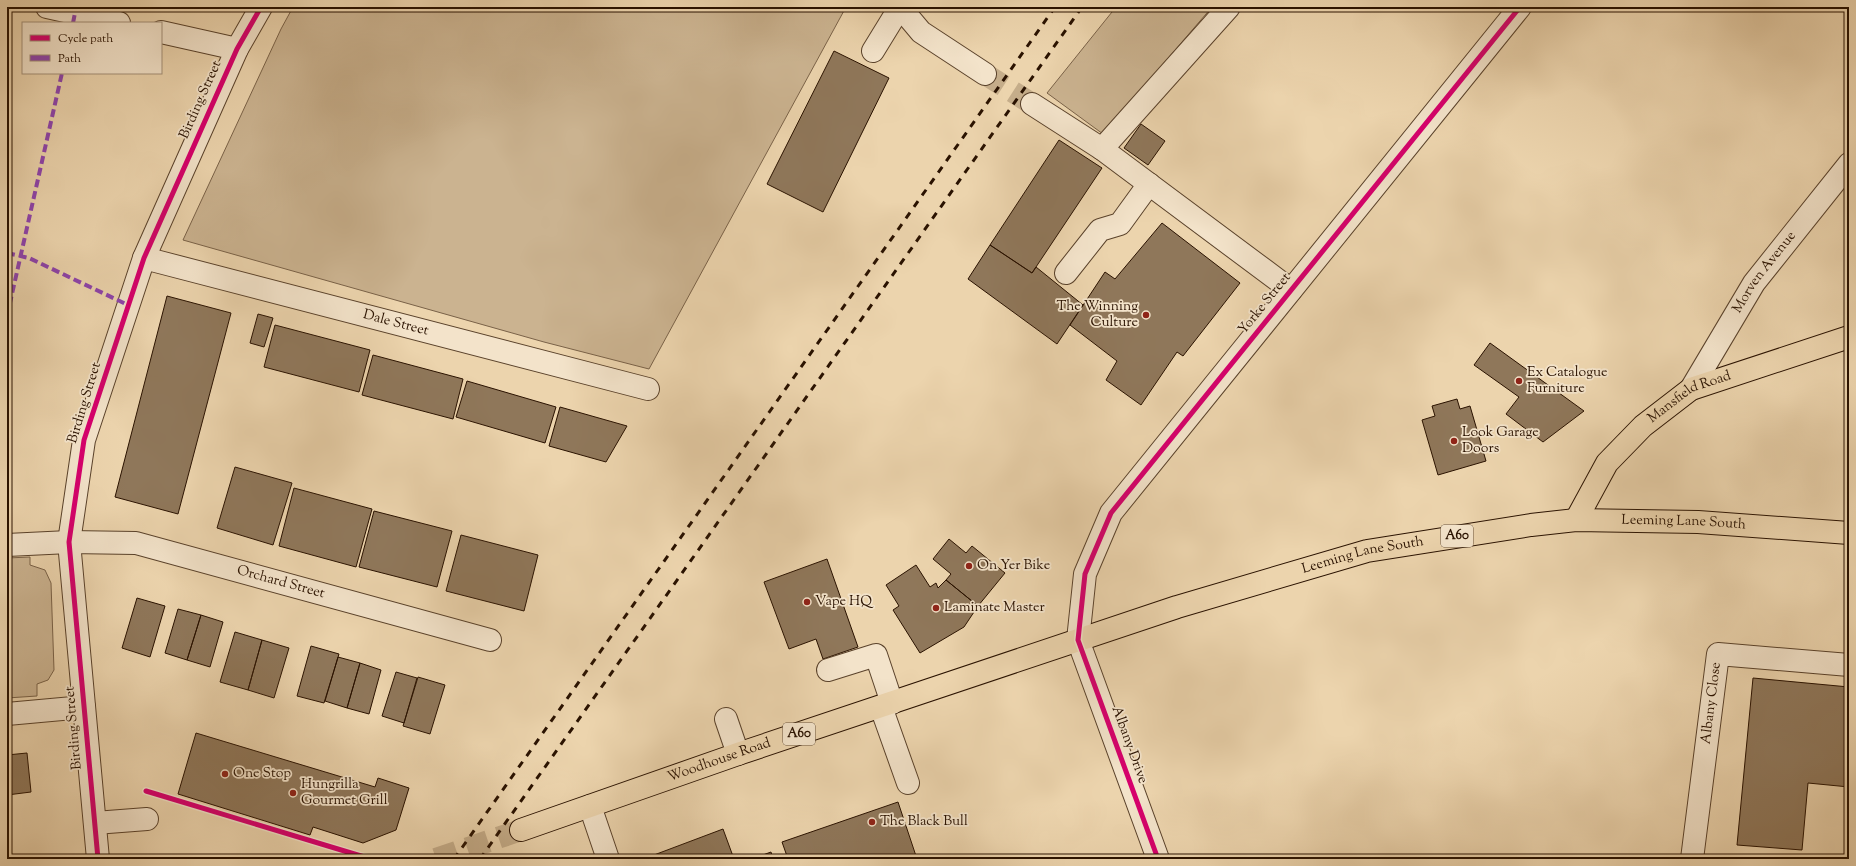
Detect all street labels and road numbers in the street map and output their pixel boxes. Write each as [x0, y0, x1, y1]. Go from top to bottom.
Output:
street label: Birding Street [175, 57, 227, 142]
street label: Morven Avenue [1728, 227, 1801, 317]
street label: Yorke Street [1234, 269, 1296, 339]
street label: Dale Street [361, 305, 431, 342]
street label: Birding Street [63, 360, 107, 446]
street label: Mansfield Road [1644, 366, 1734, 429]
street label: Leeming Lane South [1621, 511, 1747, 535]
road number: A60 [1441, 525, 1473, 547]
street label: Leeming Lane South [1300, 532, 1425, 580]
street label: Orchard Street [234, 561, 327, 604]
street label: Albany Close [1697, 661, 1727, 745]
street label: Birding Street [60, 685, 88, 771]
street label: Albany Drive [1106, 704, 1152, 786]
road number: A60 [783, 723, 815, 745]
street label: Woodhouse Road [665, 734, 773, 788]

